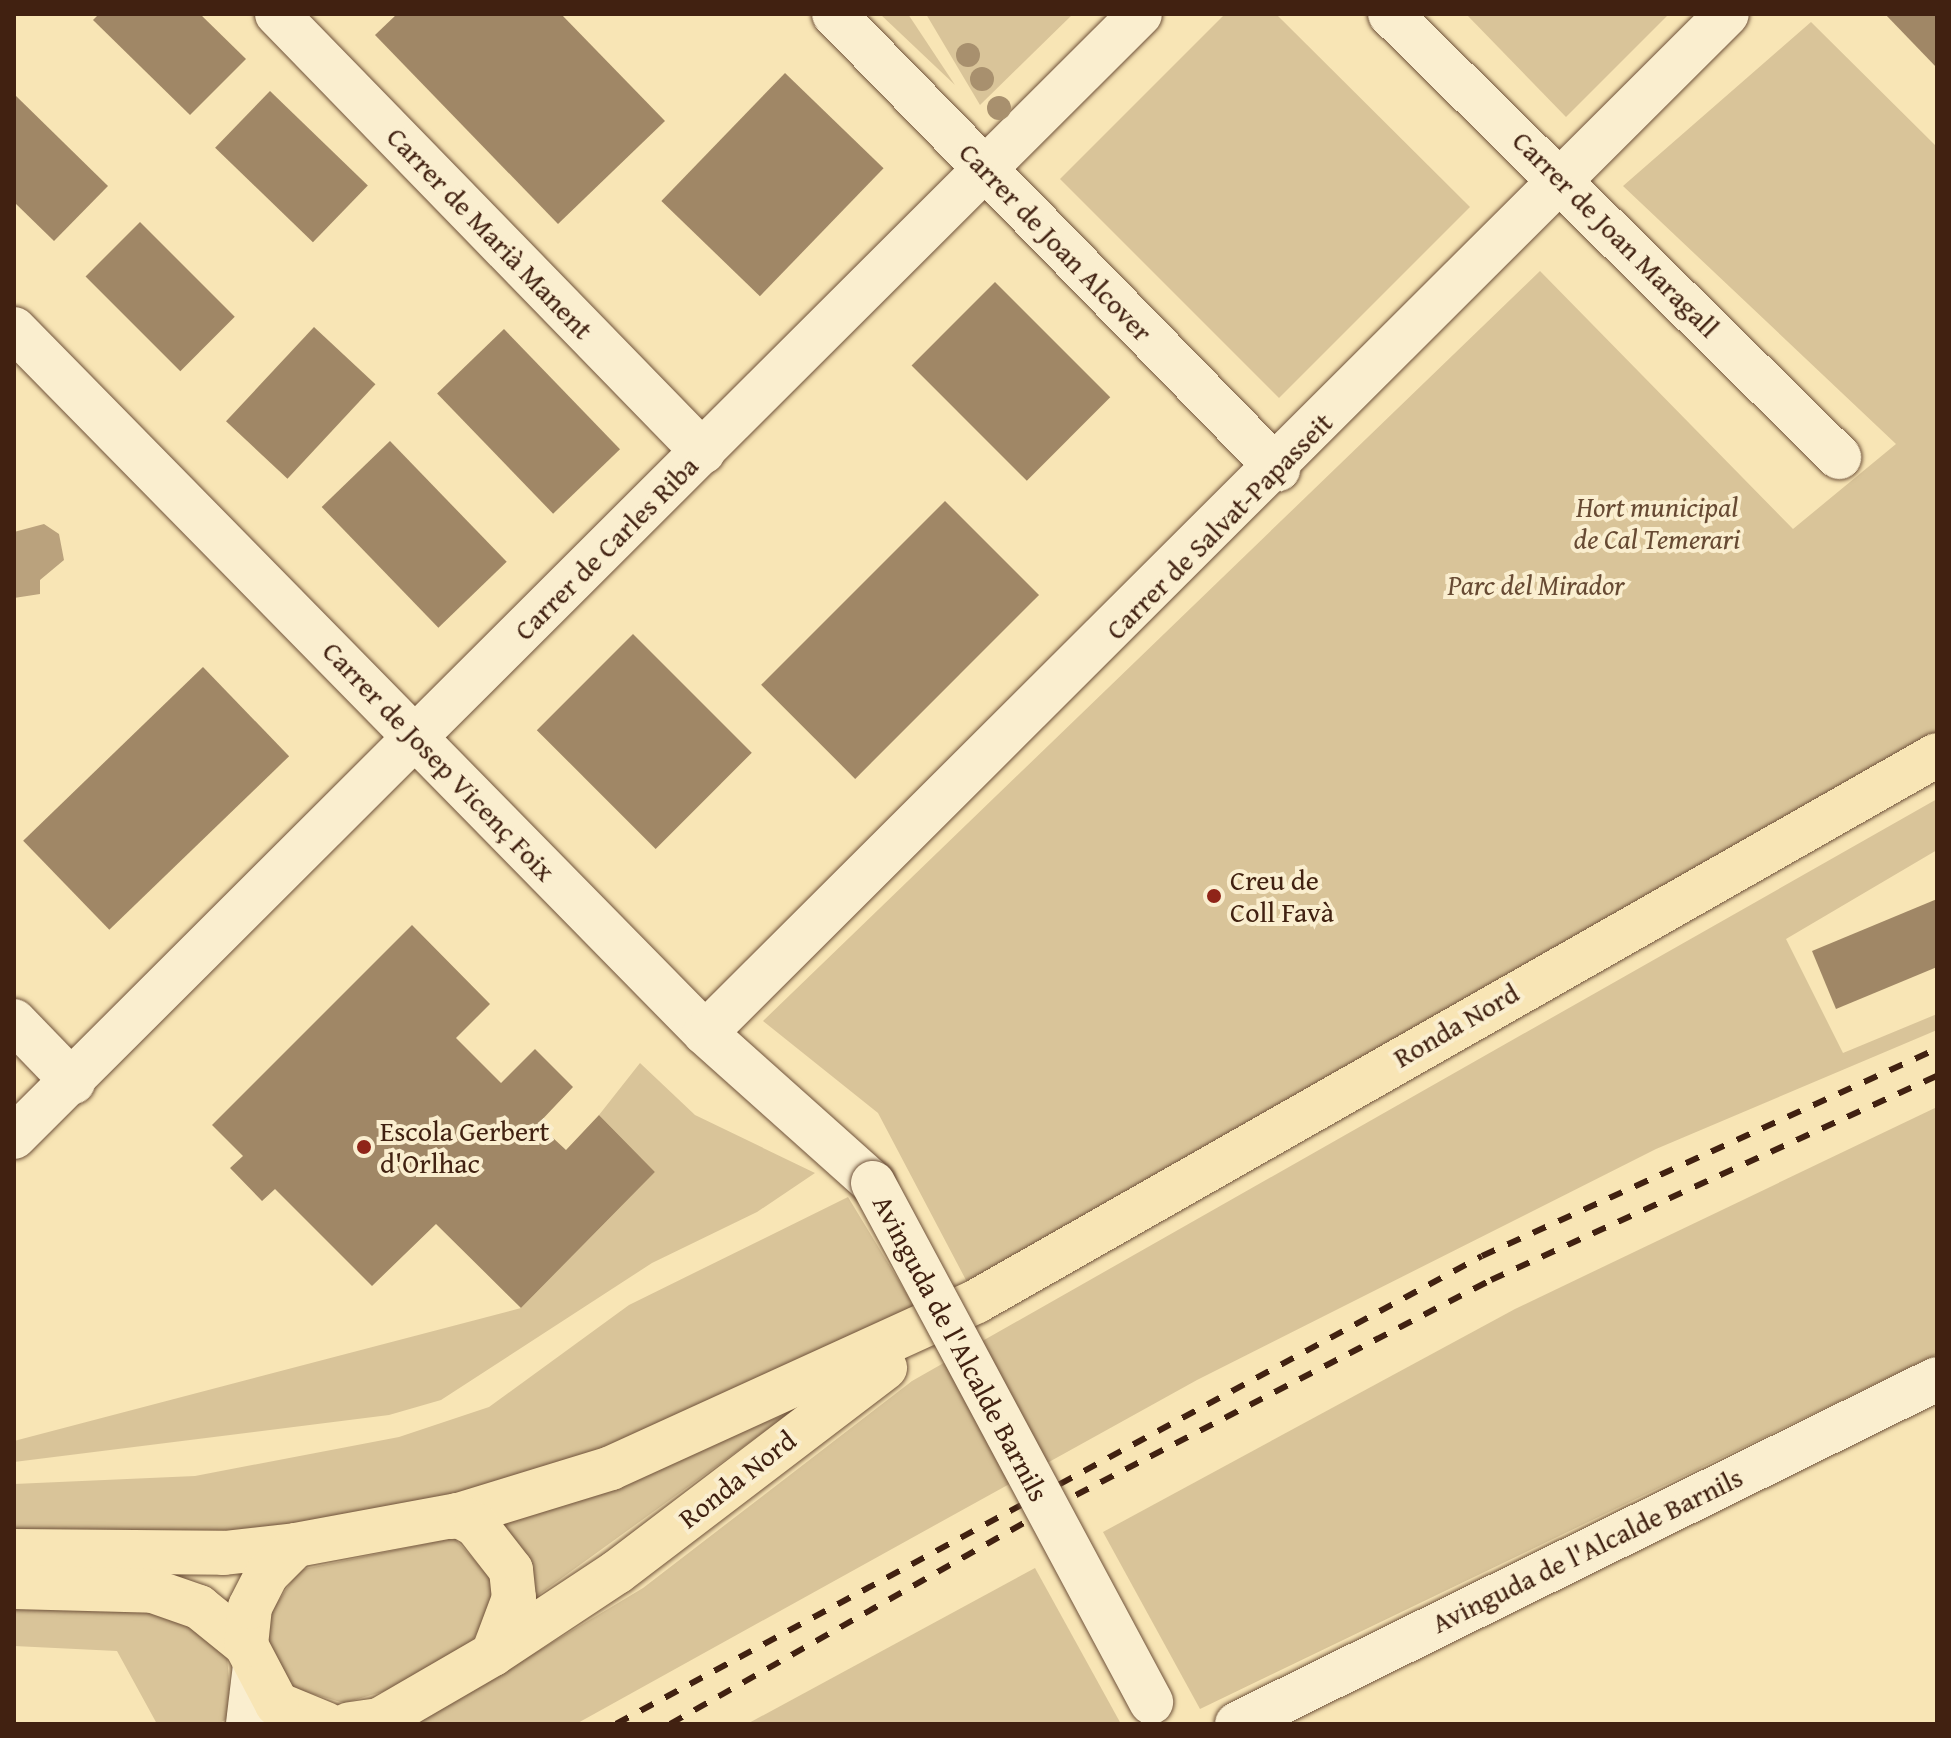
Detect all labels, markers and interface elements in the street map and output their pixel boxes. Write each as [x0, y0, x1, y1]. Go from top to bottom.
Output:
street label: Carrer de Marià Manent [380, 120, 600, 346]
street label: Carrer de Joan Maragall [1506, 124, 1726, 344]
street label: Carrer de Joan Alcover [952, 136, 1160, 348]
street label: Carrer de Salvat-Papasseit [1099, 406, 1339, 646]
street label: Carrer de Carles Riba [507, 449, 705, 647]
park label: Hort municipal de Cal Temerari [1574, 490, 1740, 556]
park label: Parc del Mirador [1447, 568, 1625, 602]
street label: Carrer de Josep Vicenç Foix [316, 634, 562, 888]
place label: Creu de Coll Favà [1230, 863, 1334, 929]
marker: Creu de Coll Favà [1205, 887, 1223, 905]
street label: Ronda Nord [1387, 976, 1525, 1074]
place label: Escola Gerbert d'Orlhac [380, 1114, 549, 1180]
marker: Escola Gerbert d'Orlhac [355, 1138, 373, 1156]
street label: Avinguda de l'Alcalde Barnils [866, 1189, 1056, 1507]
street label: Ronda Nord [672, 1423, 802, 1535]
street label: Avinguda de l'Alcalde Barnils [1426, 1460, 1748, 1640]

